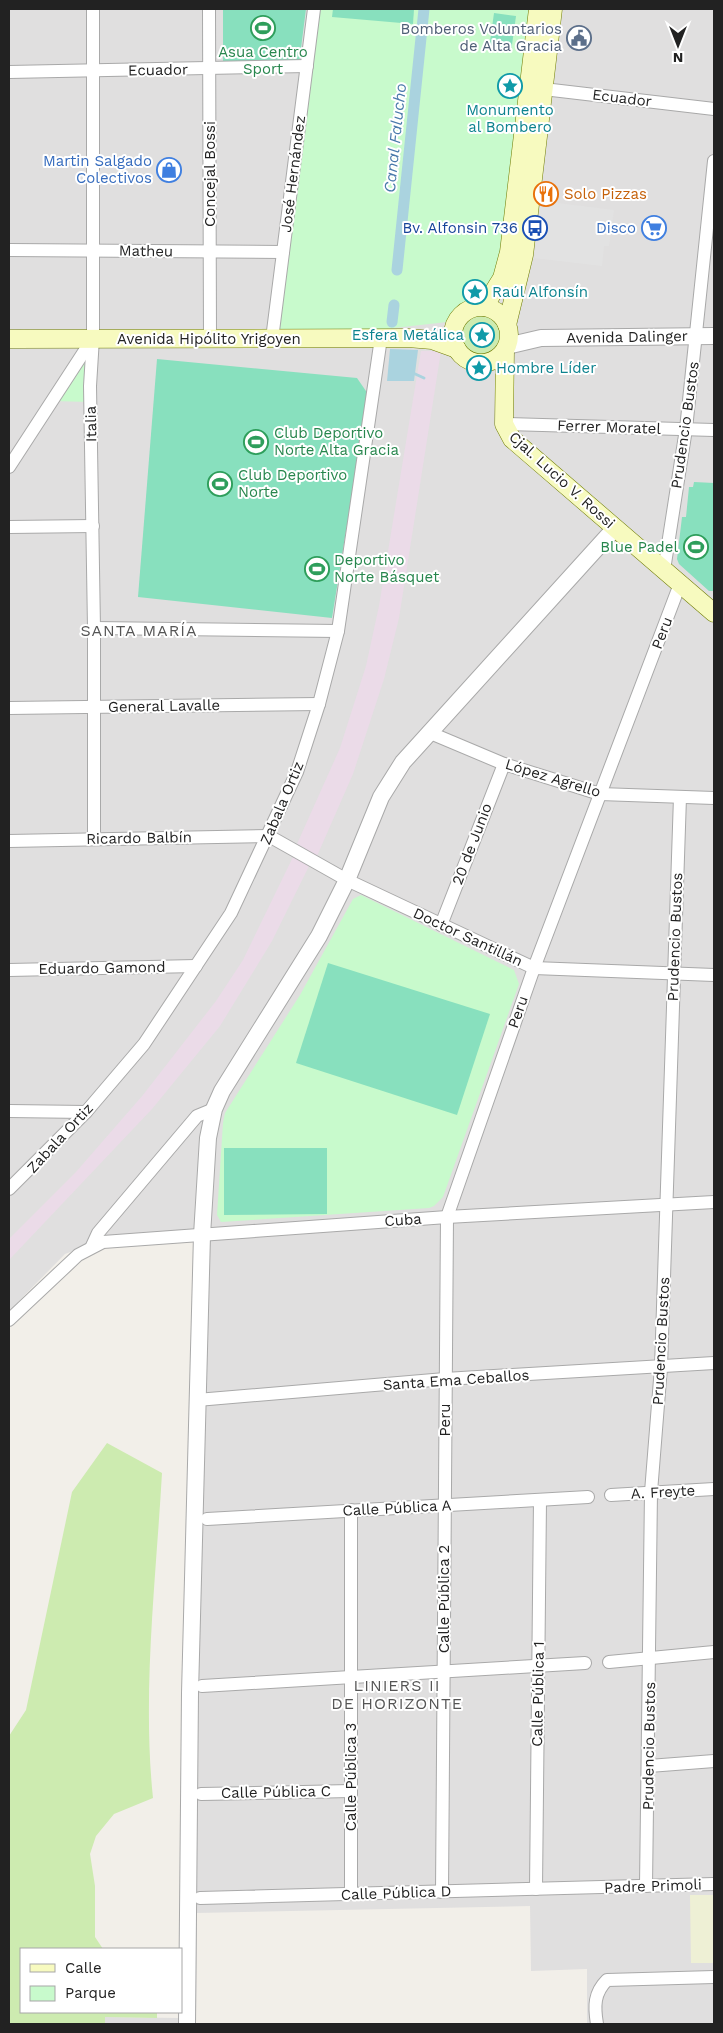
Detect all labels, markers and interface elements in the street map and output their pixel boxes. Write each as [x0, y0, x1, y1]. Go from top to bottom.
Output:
sports icon: Asua Centro Sport [250, 15, 276, 41]
place label: Bomberos Voluntarios de Alta Gracia [401, 20, 563, 55]
north arrow [653, 20, 703, 70]
public building icon: Bomberos Voluntarios de Alta Gracia [566, 25, 592, 51]
place label: Asua Centro Sport [218, 43, 308, 78]
text: N [673, 50, 683, 66]
street label: Ecuador [128, 60, 188, 80]
place icon: Monumento al Bombero [497, 73, 523, 99]
water label: Canal Falucho [380, 82, 410, 194]
street label: Ecuador [591, 85, 653, 111]
place label: Monumento al Bombero [466, 101, 554, 136]
street label: José Hernández [277, 114, 309, 234]
street label: Concejal Bossi [201, 121, 219, 227]
place label: Martin Salgado Colectivos [43, 152, 152, 187]
shop icon: Martin Salgado Colectivos [156, 157, 182, 183]
restaurant icon: Solo Pizzas [533, 181, 559, 207]
place label: Solo Pizzas [564, 185, 647, 203]
bus stop icon: Bv. Alfonsin 736 [522, 215, 548, 241]
supermarket icon: Disco [641, 215, 667, 241]
place label: Bv. Alfonsin 736 [403, 219, 518, 237]
place label: Disco [596, 219, 636, 237]
street label: Matheu [119, 242, 173, 260]
place icon: Raúl Alfonsín [462, 279, 488, 305]
place label: Raúl Alfonsín [492, 283, 588, 301]
place icon: Esfera Metálica [469, 322, 495, 348]
place label: Esfera Metálica [352, 326, 465, 344]
street label: Avenida Dalinger [566, 327, 688, 347]
street label: Avenida Hipólito Yrigoyen [117, 330, 301, 348]
place icon: Hombre Líder [466, 355, 492, 381]
place label: Hombre Líder [496, 359, 596, 377]
street label: Prudencio Bustos [667, 360, 703, 490]
street label: Italia [82, 405, 100, 442]
street label: Ferrer Moratel [557, 416, 662, 438]
place label: Club Deportivo Norte Alta Gracia [274, 424, 399, 459]
street label: Cjal. Lucio V. Rossi [505, 428, 619, 532]
sports icon: Club Deportivo Norte Alta Gracia [243, 429, 269, 455]
place label: Club Deportivo Norte [238, 466, 347, 501]
sports icon: Club Deportivo Norte [207, 471, 233, 497]
sports icon: Blue Padel [683, 534, 709, 560]
place label: Blue Padel [600, 538, 678, 556]
place label: Deportivo Norte Básquet [334, 551, 440, 586]
sports icon: Deportivo Norte Básquet [304, 556, 330, 582]
street label: Peru [648, 614, 676, 652]
district label: SANTA MARÍA [80, 621, 198, 640]
street label: General Lavalle [108, 696, 220, 716]
street label: López Agrello [503, 755, 603, 801]
street label: Zabala Ortiz [256, 759, 308, 847]
street label: 20 de Junio [448, 801, 496, 887]
street label: Ricardo Balbín [86, 828, 192, 848]
street label: Prudencio Bustos [664, 872, 686, 1002]
street label: Doctor Santillán [410, 904, 526, 970]
street label: Eduardo Gamond [38, 958, 166, 978]
street label: Peru [504, 993, 532, 1031]
street label: Zabala Ortiz [23, 1099, 97, 1177]
street label: Cuba [384, 1210, 423, 1230]
street label: Prudencio Bustos [649, 1276, 673, 1406]
street label: Santa Ema Ceballos [382, 1366, 530, 1394]
street label: Peru [436, 1403, 454, 1437]
street label: A. Freyte [630, 1481, 696, 1503]
street label: Calle Pública A [342, 1496, 452, 1520]
street label: Calle Pública 2 [435, 1545, 453, 1653]
street label: Calle Pública 1 [528, 1641, 548, 1747]
district label: LINIERS II DE HORIZONTE [331, 1676, 463, 1713]
street label: Prudencio Bustos [639, 1682, 659, 1810]
street label: Calle Pública 3 [342, 1723, 360, 1831]
street label: Calle Pública C [221, 1782, 331, 1802]
street label: Padre Primoli [604, 1875, 702, 1897]
street label: Calle Pública D [340, 1882, 452, 1904]
legend [20, 1948, 182, 2013]
text: Calle [65, 1959, 102, 1977]
text: Parque [65, 1984, 116, 2002]

